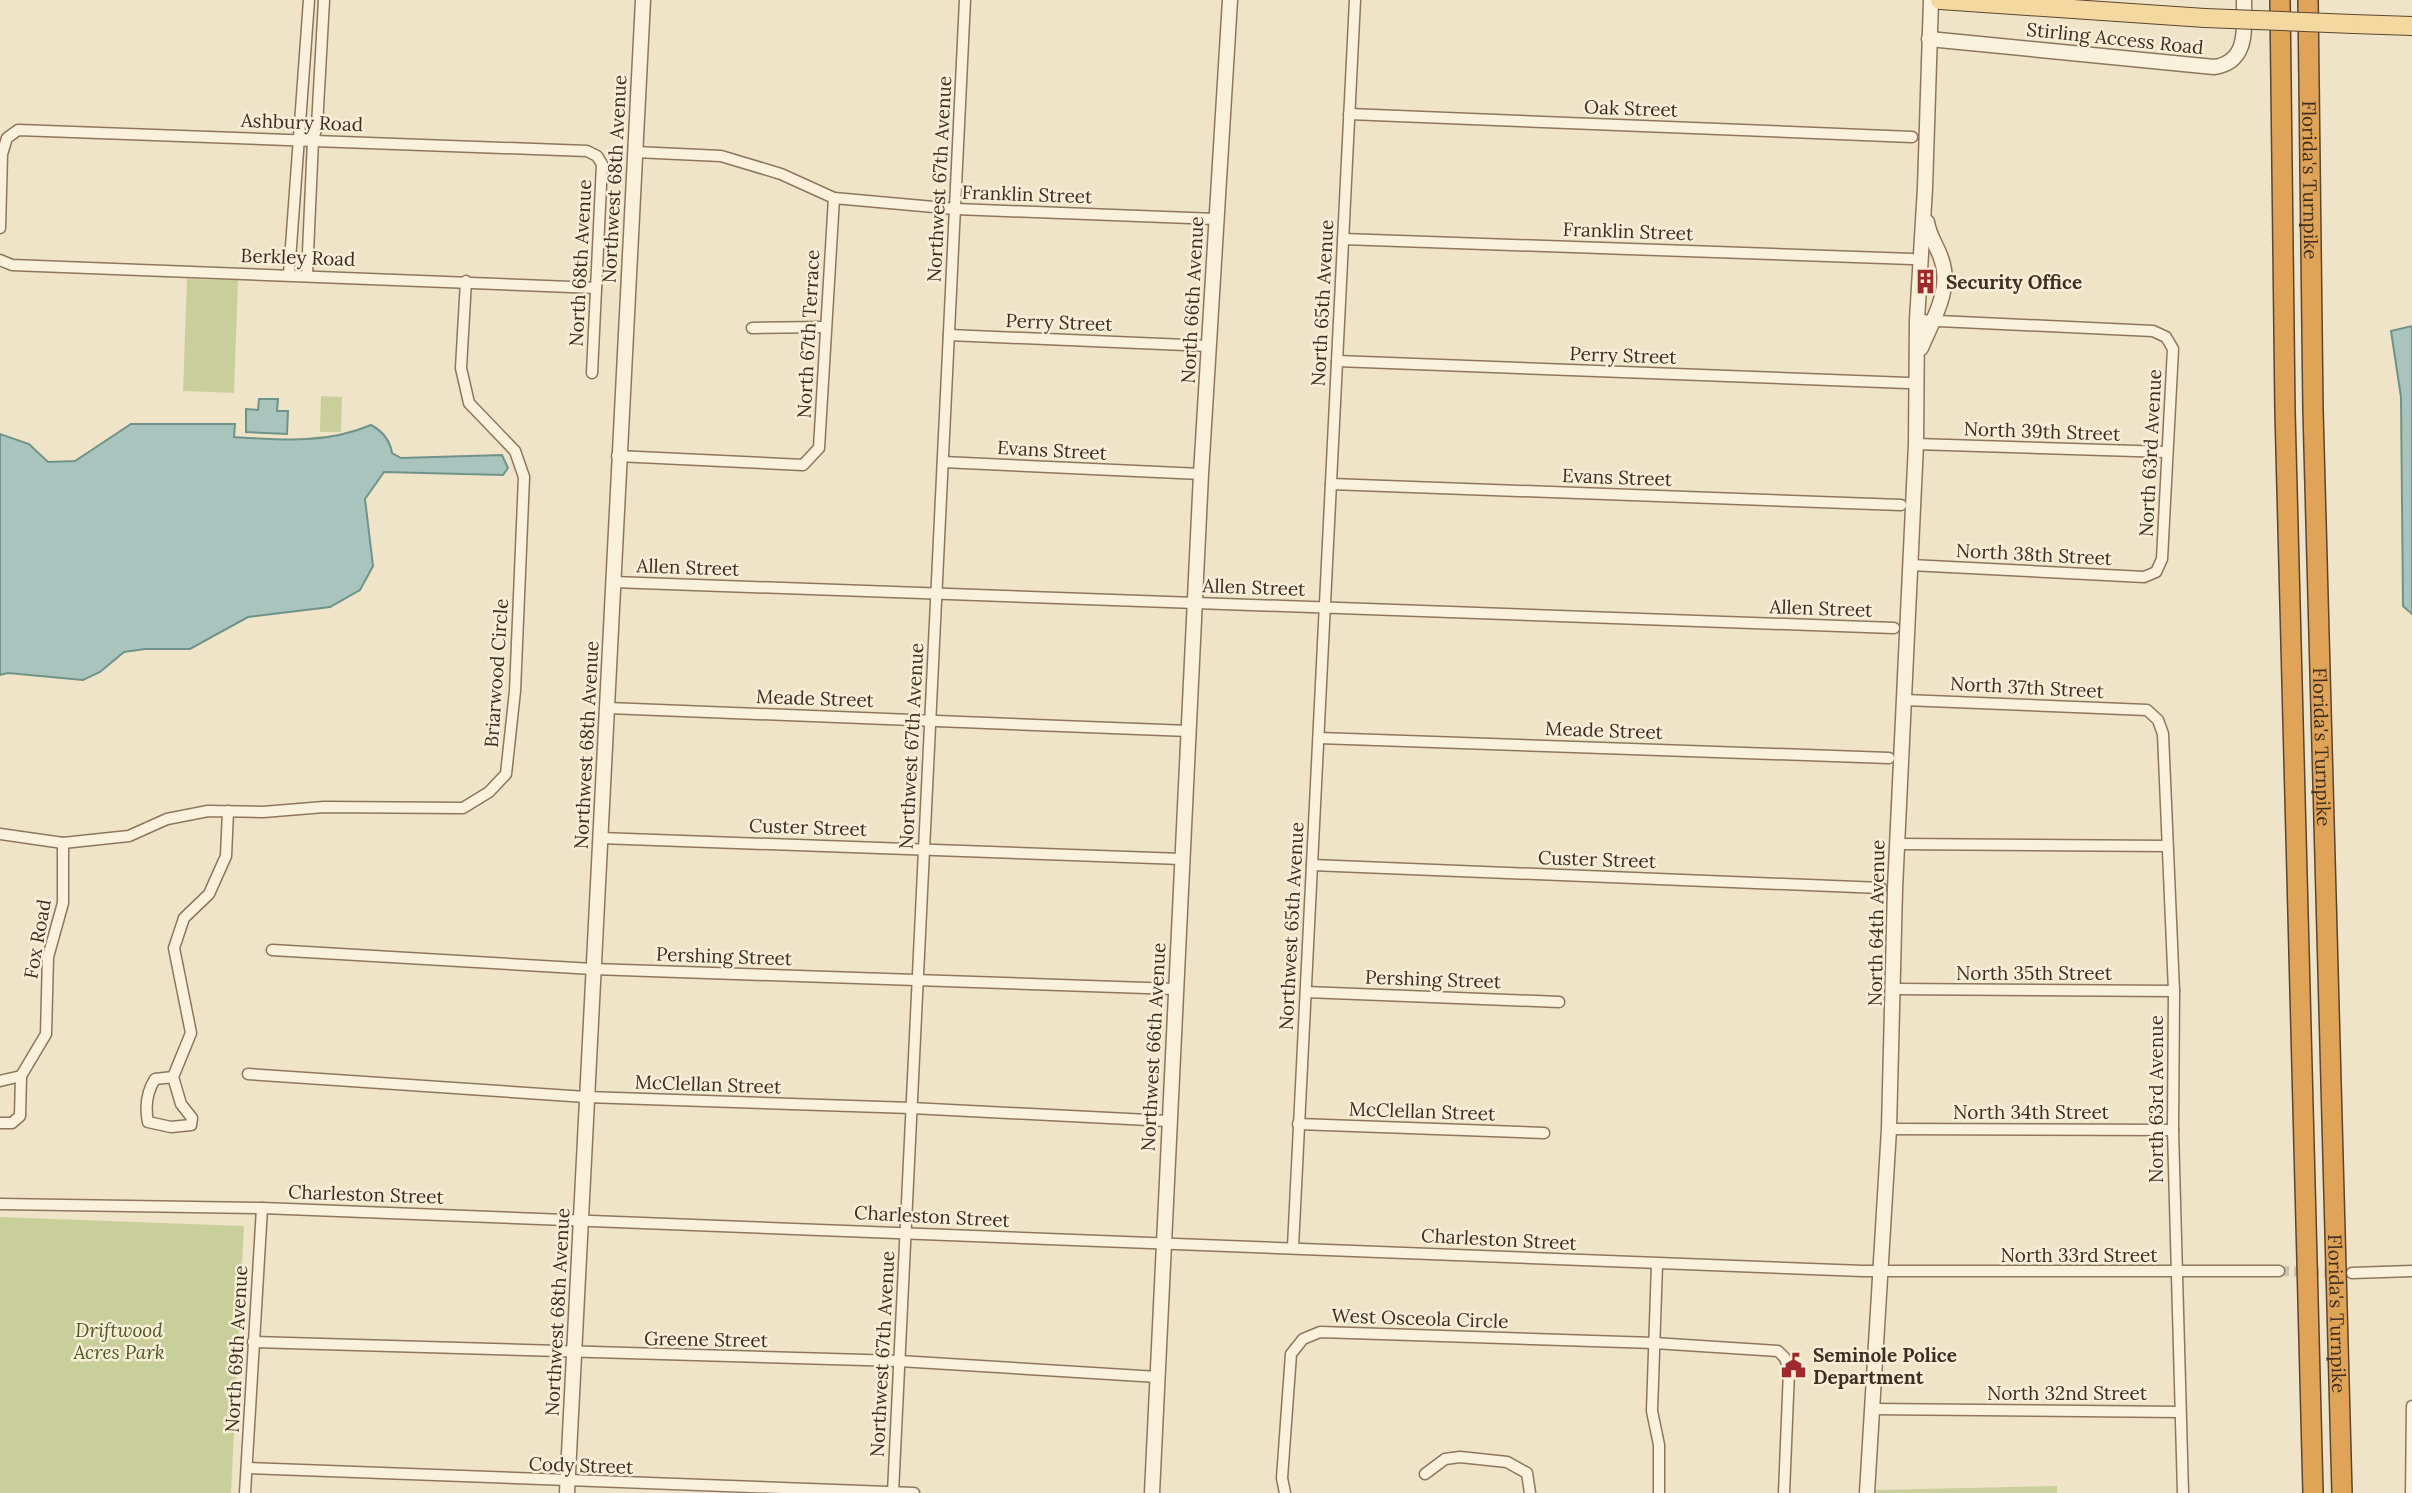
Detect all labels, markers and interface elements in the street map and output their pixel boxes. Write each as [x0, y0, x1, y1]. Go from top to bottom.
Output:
street label: Stirling Access Road [2025, 17, 2205, 59]
street label: Northwest 68th Avenue [597, 74, 631, 284]
street label: Northwest 67th Avenue [922, 75, 956, 283]
street label: Oak Street [1584, 94, 1679, 122]
street label: Florida's Turnpike [2297, 100, 2323, 260]
street label: Ashbury Road [240, 108, 363, 136]
street label: North 68th Avenue [564, 179, 596, 347]
street label: Franklin Street [961, 180, 1093, 208]
street label: North 66th Avenue [1176, 216, 1208, 384]
street label: Franklin Street [1562, 217, 1694, 245]
street label: North 65th Avenue [1306, 219, 1338, 387]
street label: Berkley Road [240, 243, 356, 271]
street label: North 67th Terrace [792, 249, 824, 419]
building icon: Security Office [1912, 268, 1940, 296]
place label: Security Office [1946, 270, 2082, 294]
street label: Perry Street [1005, 308, 1114, 336]
street label: Perry Street [1569, 341, 1678, 369]
street label: North 63rd Avenue [2134, 368, 2166, 538]
street label: North 39th Street [1963, 416, 2121, 446]
street label: Evans Street [996, 435, 1108, 465]
street label: Evans Street [1562, 463, 1673, 491]
street label: North 38th Street [1955, 538, 2113, 570]
street label: Allen Street [635, 553, 740, 581]
street label: Allen Street [1201, 573, 1306, 601]
street label: Allen Street [1768, 594, 1873, 622]
street label: Briarwood Circle [479, 598, 513, 748]
street label: Northwest 68th Avenue [569, 640, 603, 850]
street label: Northwest 67th Avenue [894, 642, 928, 850]
street label: Florida's Turnpike [2308, 667, 2336, 827]
street label: North 37th Street [1949, 671, 2105, 703]
street label: Meade Street [756, 684, 875, 712]
street label: Meade Street [1545, 716, 1664, 744]
street label: Custer Street [749, 813, 868, 841]
street label: Northwest 65th Avenue [1274, 821, 1308, 1031]
street label: North 64th Avenue [1863, 839, 1889, 1007]
street label: Custer Street [1538, 845, 1657, 873]
street label: Fox Road [18, 897, 56, 981]
street label: Pershing Street [655, 942, 793, 970]
street label: Northwest 66th Avenue [1136, 942, 1170, 1152]
street label: North 35th Street [1956, 961, 2113, 985]
street label: Pershing Street [1364, 965, 1502, 993]
street label: North 63rd Avenue [2144, 1015, 2168, 1183]
street label: McClellan Street [634, 1069, 782, 1099]
street label: McClellan Street [1348, 1096, 1496, 1126]
street label: North 34th Street [1953, 1100, 2110, 1124]
street label: Charleston Street [288, 1179, 445, 1209]
street label: Charleston Street [854, 1200, 1011, 1232]
street label: Northwest 68th Avenue [540, 1207, 574, 1417]
street label: Charleston Street [1421, 1223, 1578, 1255]
street label: Florida's Turnpike [2323, 1234, 2351, 1394]
street label: North 33rd Street [2001, 1243, 2158, 1267]
street label: Northwest 67th Avenue [865, 1250, 899, 1458]
street label: North 69th Avenue [220, 1265, 252, 1433]
street label: West Osceola Circle [1331, 1303, 1509, 1333]
park label: Driftwood Acres Park [72, 1318, 165, 1364]
street label: Greene Street [644, 1326, 769, 1352]
place label: Seminole Police Department [1813, 1343, 1957, 1389]
public building icon: Seminole Police Department [1779, 1352, 1807, 1380]
street label: North 32nd Street [1987, 1381, 2148, 1405]
street label: Cody Street [528, 1451, 634, 1479]

